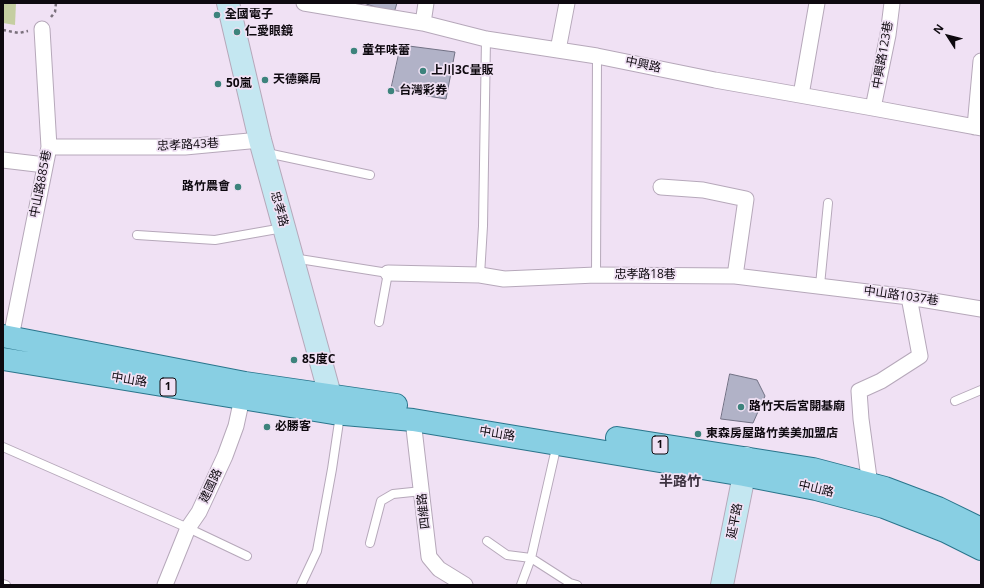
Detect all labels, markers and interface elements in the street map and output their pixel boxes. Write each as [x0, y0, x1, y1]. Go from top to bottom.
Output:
place label: 全國電子 [225, 8, 273, 22]
marker: 全國電子 [212, 10, 222, 20]
north arrow [928, 16, 968, 56]
street label: 中興路123巷 [870, 20, 896, 90]
text: N [929, 21, 947, 37]
place label: 仁愛眼鏡 [245, 25, 293, 39]
marker: 仁愛眼鏡 [232, 27, 242, 37]
place label: 童年味蕾 [362, 44, 410, 58]
marker: 童年味蕾 [349, 46, 359, 56]
street label: 中興路 [624, 54, 662, 76]
place label: 上川3C量販 [431, 64, 494, 78]
marker: 上川3C量販 [418, 66, 428, 76]
place label: 天德藥局 [273, 73, 321, 87]
marker: 天德藥局 [260, 75, 270, 85]
place label: 50嵐 [226, 77, 252, 91]
marker: 50嵐 [213, 79, 223, 89]
place label: 台灣彩券 [399, 84, 447, 98]
marker: 台灣彩券 [386, 86, 396, 96]
street label: 忠孝路43巷 [157, 136, 219, 154]
street label: 中山路885巷 [27, 149, 55, 219]
place label: 路竹農會 [182, 180, 230, 194]
marker: 路竹農會 [233, 182, 243, 192]
street label: 忠孝路 [267, 190, 291, 228]
street label: 忠孝路18巷 [614, 268, 676, 282]
street label: 中山路1037巷 [863, 284, 939, 308]
place label: 85度C [302, 353, 335, 367]
marker: 85度C [289, 355, 299, 365]
street label: 中山路 [110, 370, 148, 390]
road number: 1 [160, 378, 176, 396]
place label: 路竹天后宮開基廟 [749, 400, 845, 414]
marker: 路竹天后宮開基廟 [736, 402, 746, 412]
place label: 必勝客 [275, 420, 311, 434]
marker: 必勝客 [262, 422, 272, 432]
street label: 中山路 [478, 424, 516, 444]
place label: 東森房屋路竹美美加盟店 [706, 427, 838, 441]
marker: 東森房屋路竹美美加盟店 [693, 429, 703, 439]
road number: 1 [652, 436, 668, 454]
street label: 建國路 [197, 467, 225, 505]
district label: 半路竹 [659, 474, 701, 490]
street label: 中山路 [797, 478, 835, 500]
street label: 四維路 [415, 492, 433, 530]
street label: 延平路 [724, 502, 746, 540]

